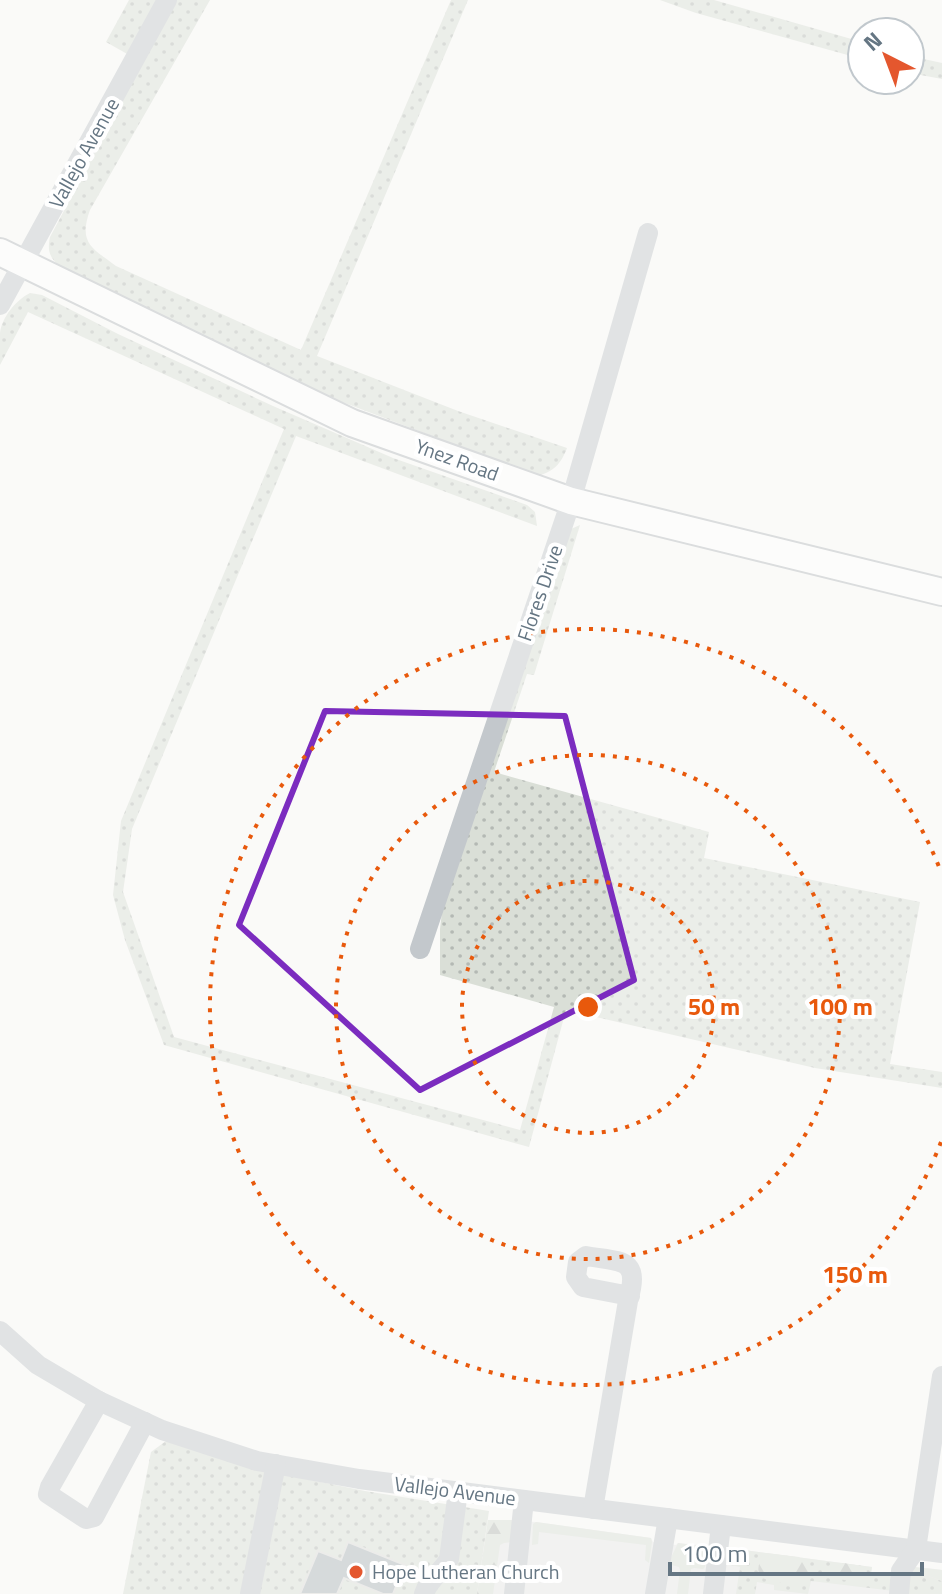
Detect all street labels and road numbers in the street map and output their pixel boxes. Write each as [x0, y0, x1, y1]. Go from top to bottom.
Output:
street label: Vallejo Avenue [40, 92, 127, 214]
street label: Ynez Road [411, 430, 503, 489]
street label: Flores Drive [509, 541, 570, 645]
street label: Vallejo Avenue [392, 1468, 518, 1513]

